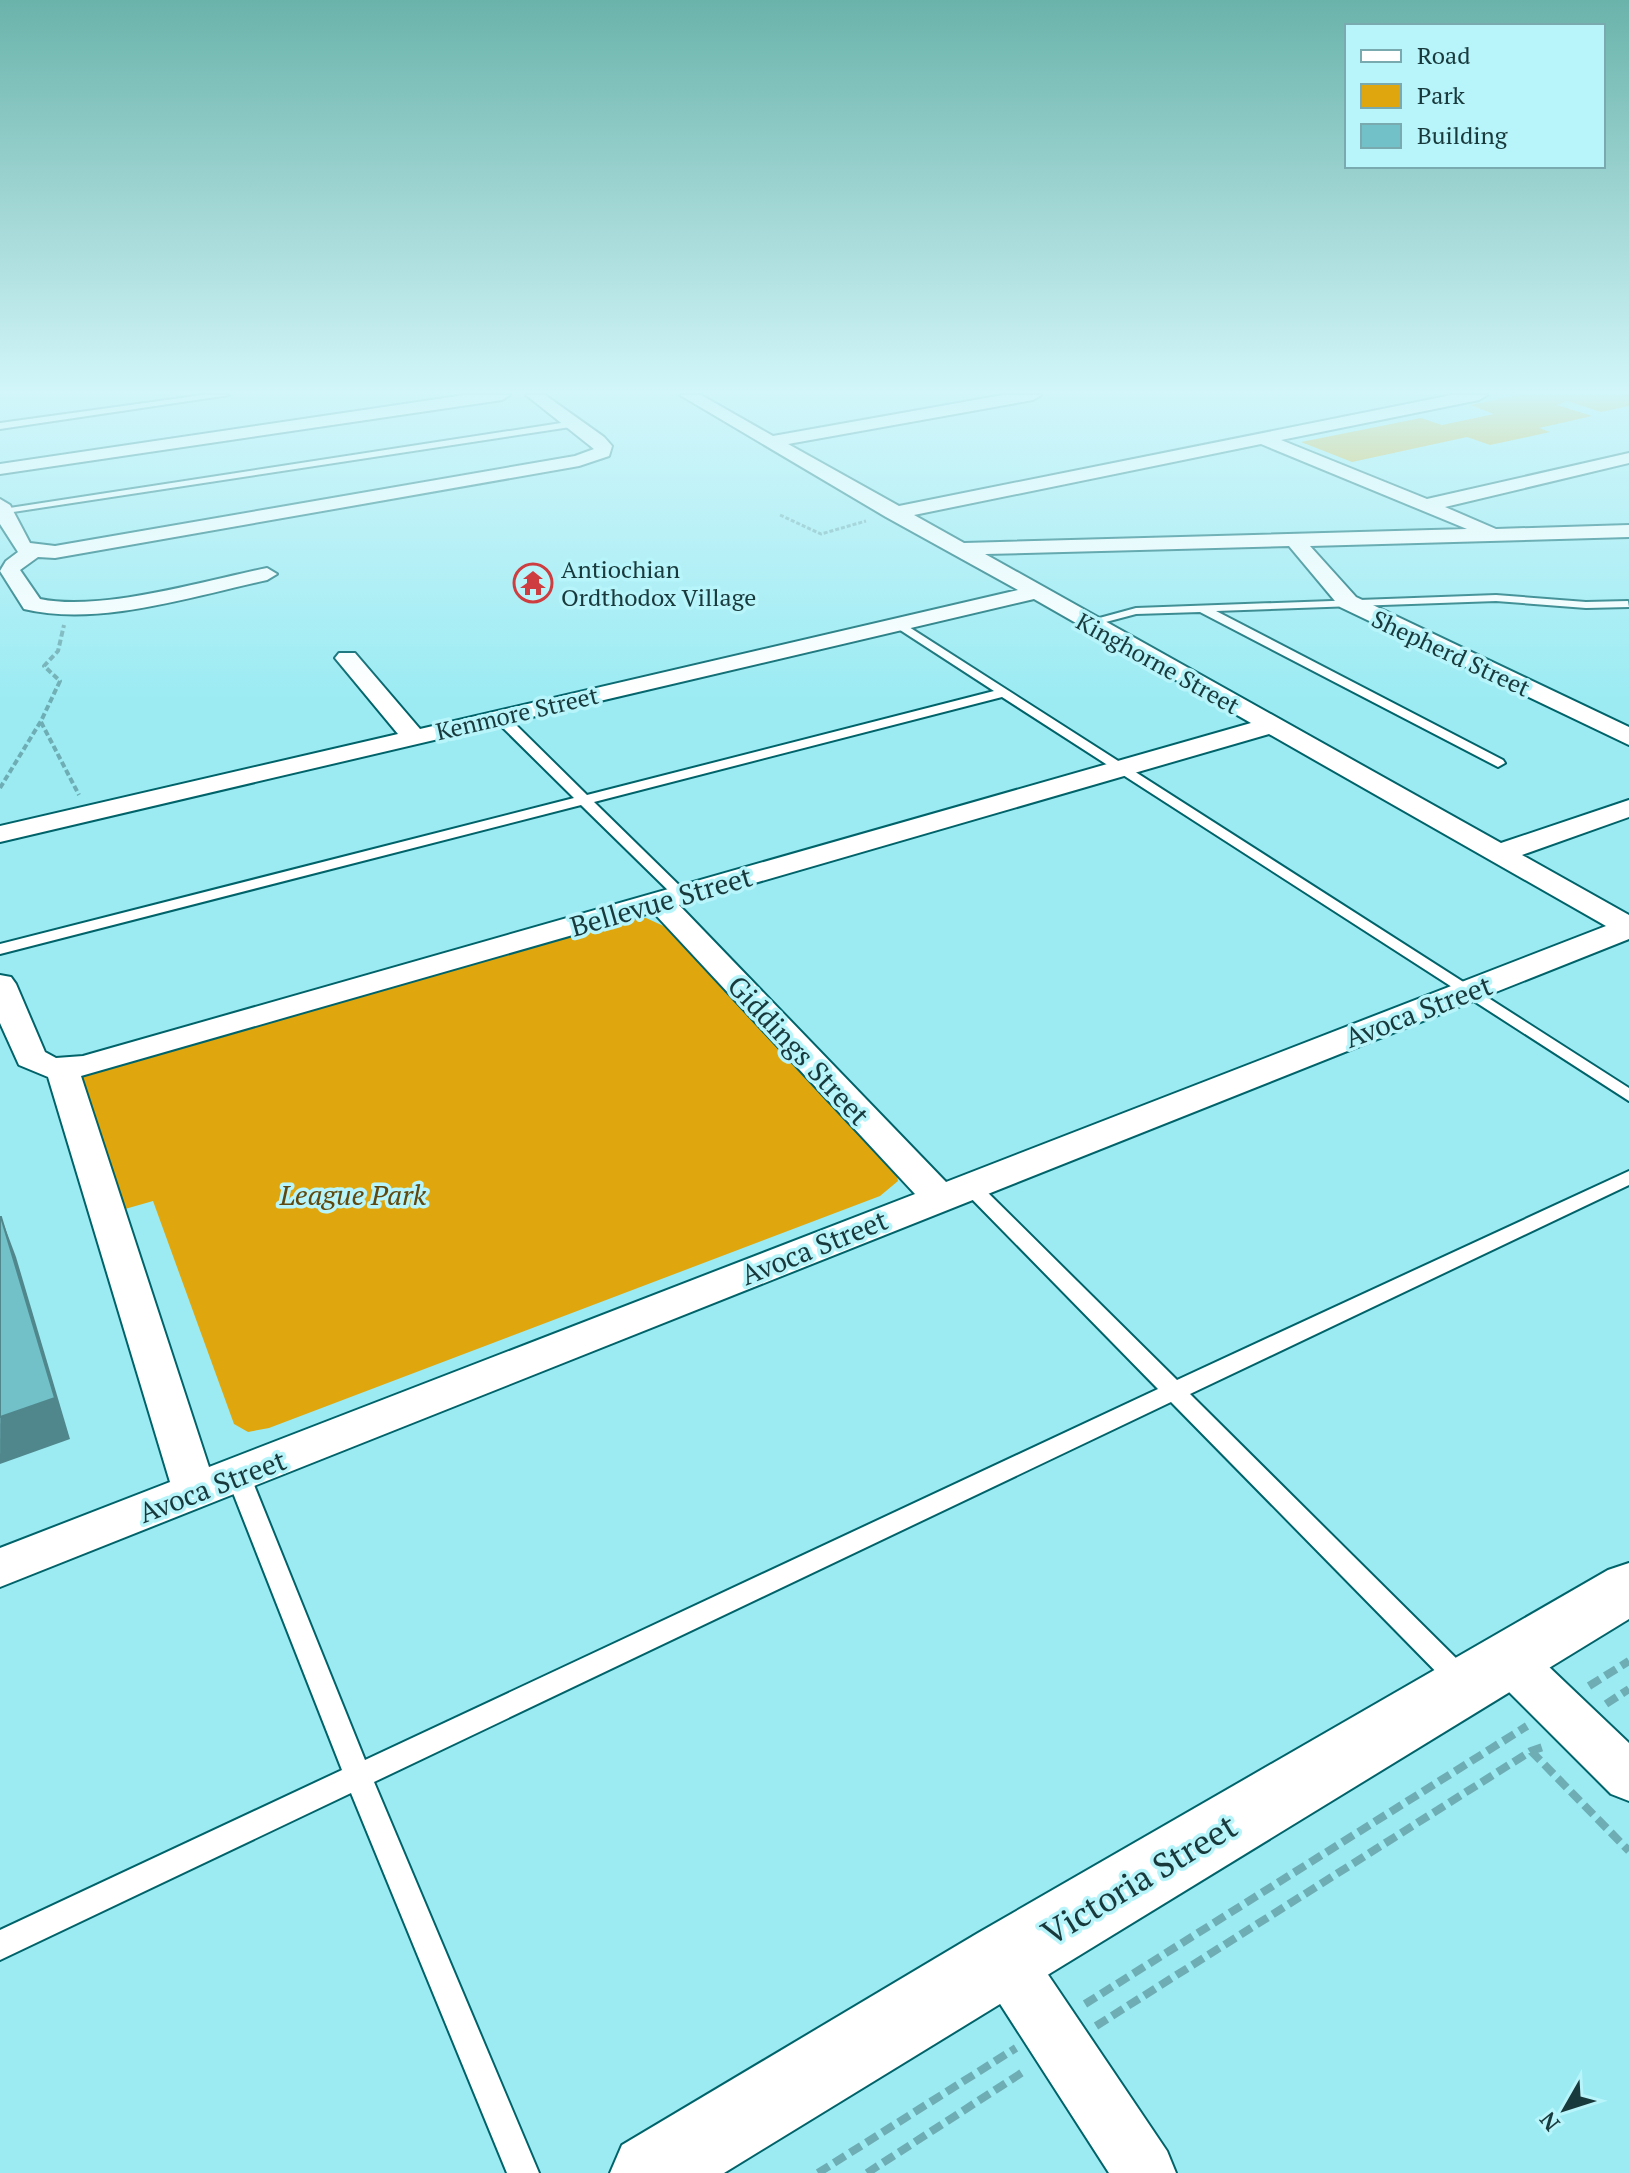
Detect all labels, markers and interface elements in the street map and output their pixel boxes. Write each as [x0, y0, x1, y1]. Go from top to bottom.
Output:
legend [1345, 24, 1605, 168]
text: Road [1417, 39, 1471, 71]
text: Park [1417, 79, 1466, 111]
text: Building [1417, 119, 1508, 151]
place label: Antiochian Ordthodox Village [561, 553, 756, 613]
temple icon: Antiochian Ordthodox Village [512, 562, 554, 604]
street label: Shepherd Street [1367, 602, 1535, 704]
street label: Kinghorne Street [1070, 605, 1246, 721]
street label: Kenmore Street [433, 679, 601, 747]
street label: Bellevue Street [566, 857, 757, 945]
street label: Avoca Street [1339, 966, 1498, 1056]
street label: Giddings Street [720, 967, 878, 1133]
park label: League Park [279, 1176, 427, 1213]
street label: Avoca Street [735, 1201, 893, 1293]
street label: Avoca Street [133, 1441, 292, 1531]
street label: Victoria Street [1033, 1803, 1245, 1955]
north arrow [1525, 2069, 1605, 2149]
text: N [1532, 2106, 1566, 2138]

